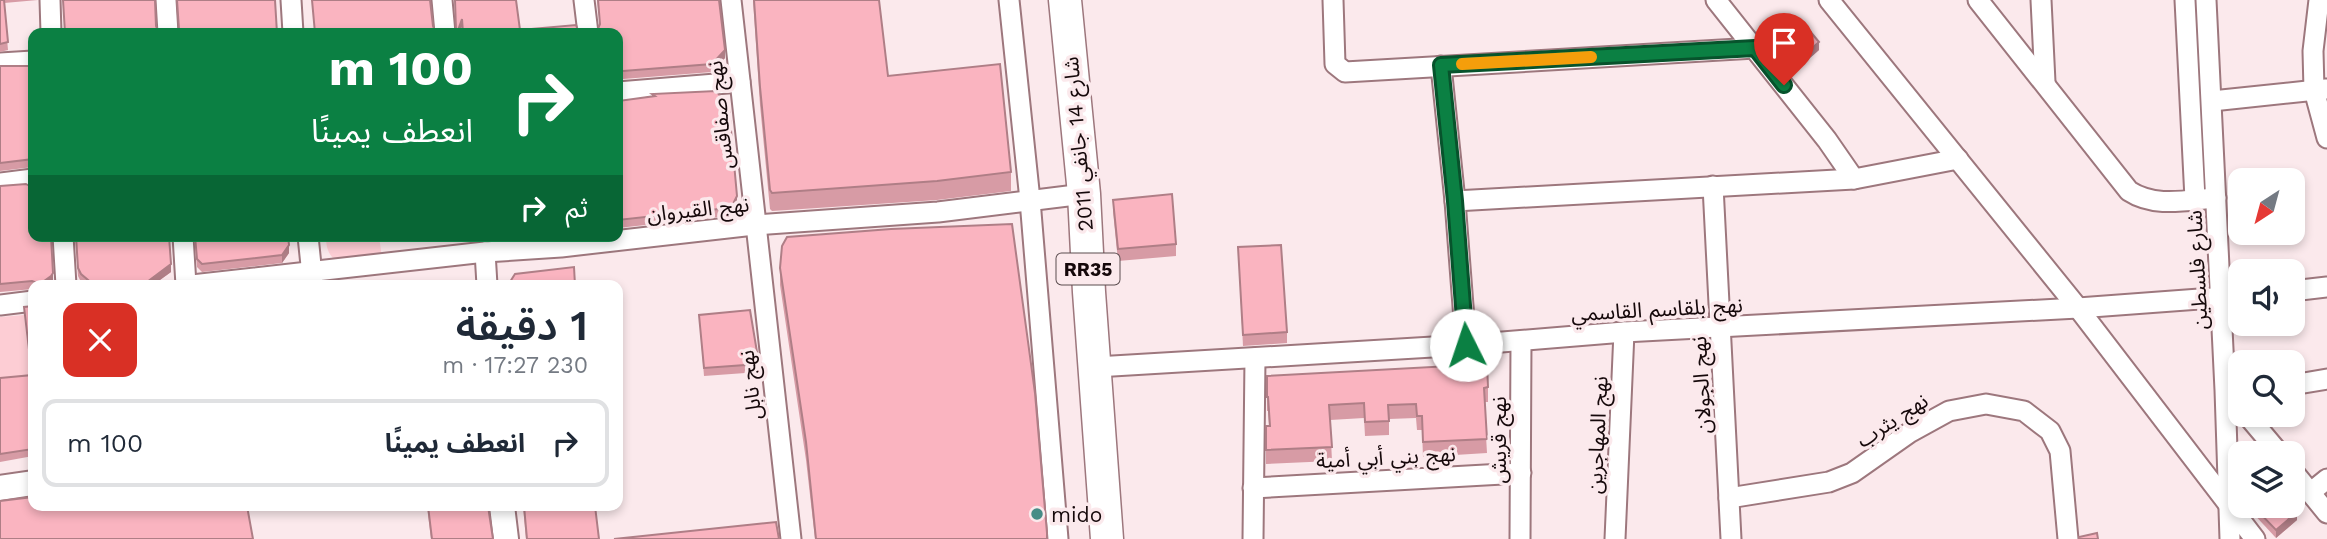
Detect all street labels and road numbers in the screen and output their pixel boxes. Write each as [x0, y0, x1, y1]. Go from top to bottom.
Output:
street label: شارع 14 جانفي 2011 [1058, 55, 1102, 232]
street label: نهج صفاقس [702, 59, 741, 170]
street label: نهج القيروان [646, 191, 751, 230]
street label: شارع فلسطين [2181, 209, 2216, 330]
road number: RR35 [1056, 254, 1120, 284]
street label: نهج بلقاسم القاسمي [1570, 292, 1744, 330]
street label: نهج الجولان [1686, 336, 1719, 434]
street label: نهج نابل [733, 348, 770, 421]
street label: نهج المهاجرين [1581, 375, 1616, 495]
street label: نهج يثرب [1851, 388, 1934, 455]
street label: نهج قريش [1486, 396, 1514, 484]
street label: نهج بني أبي أمية [1316, 441, 1457, 477]

